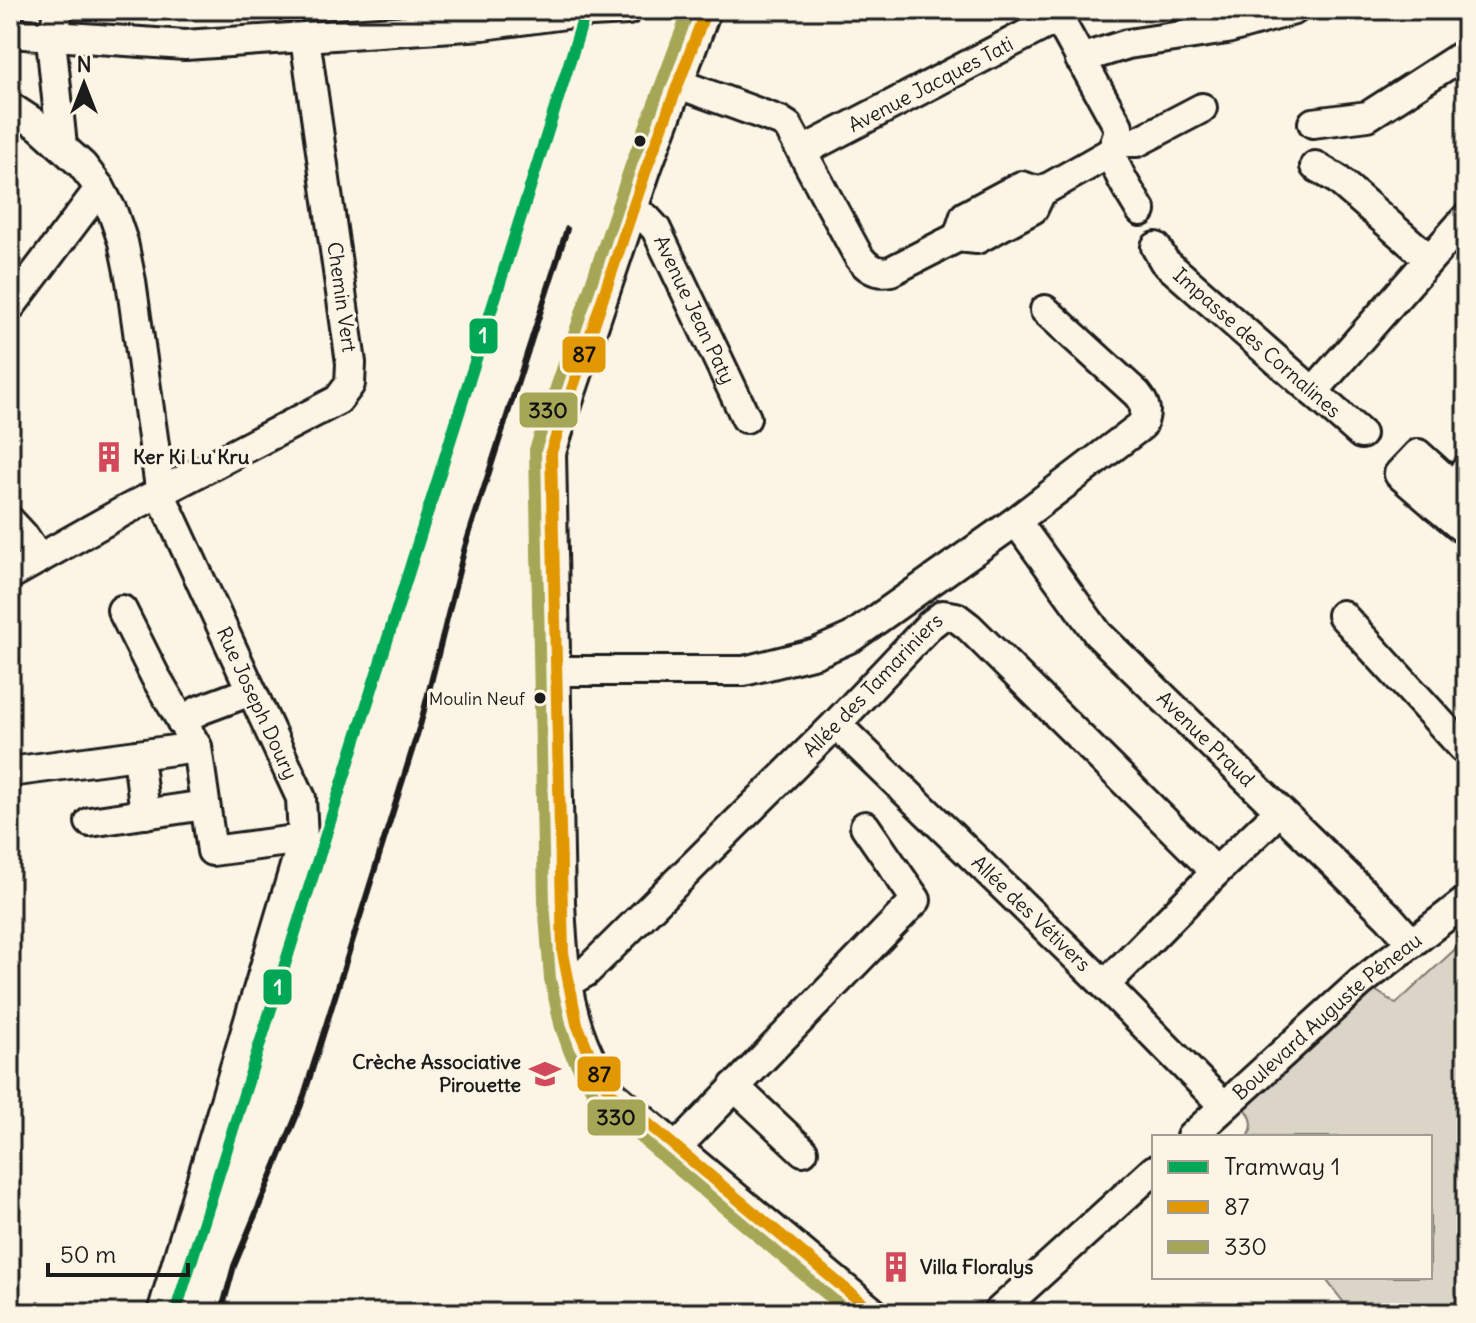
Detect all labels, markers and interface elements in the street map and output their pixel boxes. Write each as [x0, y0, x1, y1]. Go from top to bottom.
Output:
street label: Avenue Jacques Tati [844, 31, 1017, 137]
north arrow [44, 44, 124, 124]
text: N [76, 50, 92, 78]
unlabelled marker [632, 133, 648, 149]
street label: Avenue Jean Paty [649, 231, 741, 388]
street label: Chemin Vert [322, 240, 363, 354]
street label: Impasse des Cornalines [1168, 262, 1346, 423]
line badge: 1 [468, 317, 499, 355]
text: 1 [479, 321, 487, 349]
line badge: 87 [561, 335, 607, 374]
text: 87 [572, 340, 596, 368]
line badge: 330 [518, 391, 579, 429]
text: 330 [528, 396, 568, 424]
building icon: Ker Ki Lu Kru [92, 440, 126, 474]
place label: Ker Ki Lu Kru [133, 444, 250, 469]
street label: Allée des Tamariniers [797, 607, 947, 762]
street label: Rue Joseph Doury [212, 623, 304, 783]
street label: Avenue Praud [1152, 685, 1260, 792]
place label: Moulin Neuf [429, 687, 526, 710]
marker: Moulin Neuf [532, 690, 548, 706]
street label: Allée des Vétivers [967, 850, 1096, 976]
street label: Boulevard Auguste Péneau [1227, 927, 1426, 1105]
line badge: 1 [262, 968, 293, 1006]
text: 1 [274, 973, 282, 1001]
place label: Crèche Associative Pirouette [352, 1049, 521, 1097]
line badge: 87 [576, 1055, 622, 1093]
school or university icon: Crèche Associative Pirouette [528, 1057, 562, 1091]
text: 87 [587, 1060, 611, 1088]
line badge: 330 [586, 1098, 647, 1137]
text: 330 [596, 1103, 636, 1131]
legend [1152, 1135, 1432, 1279]
text: Tramway 1 [1224, 1151, 1340, 1181]
text: 87 [1224, 1191, 1250, 1221]
scale bar [48, 1227, 188, 1277]
text: 330 [1224, 1231, 1267, 1261]
text: 50 m [60, 1239, 116, 1269]
building icon: Villa Floralys [879, 1250, 913, 1284]
place label: Villa Floralys [920, 1254, 1033, 1279]

